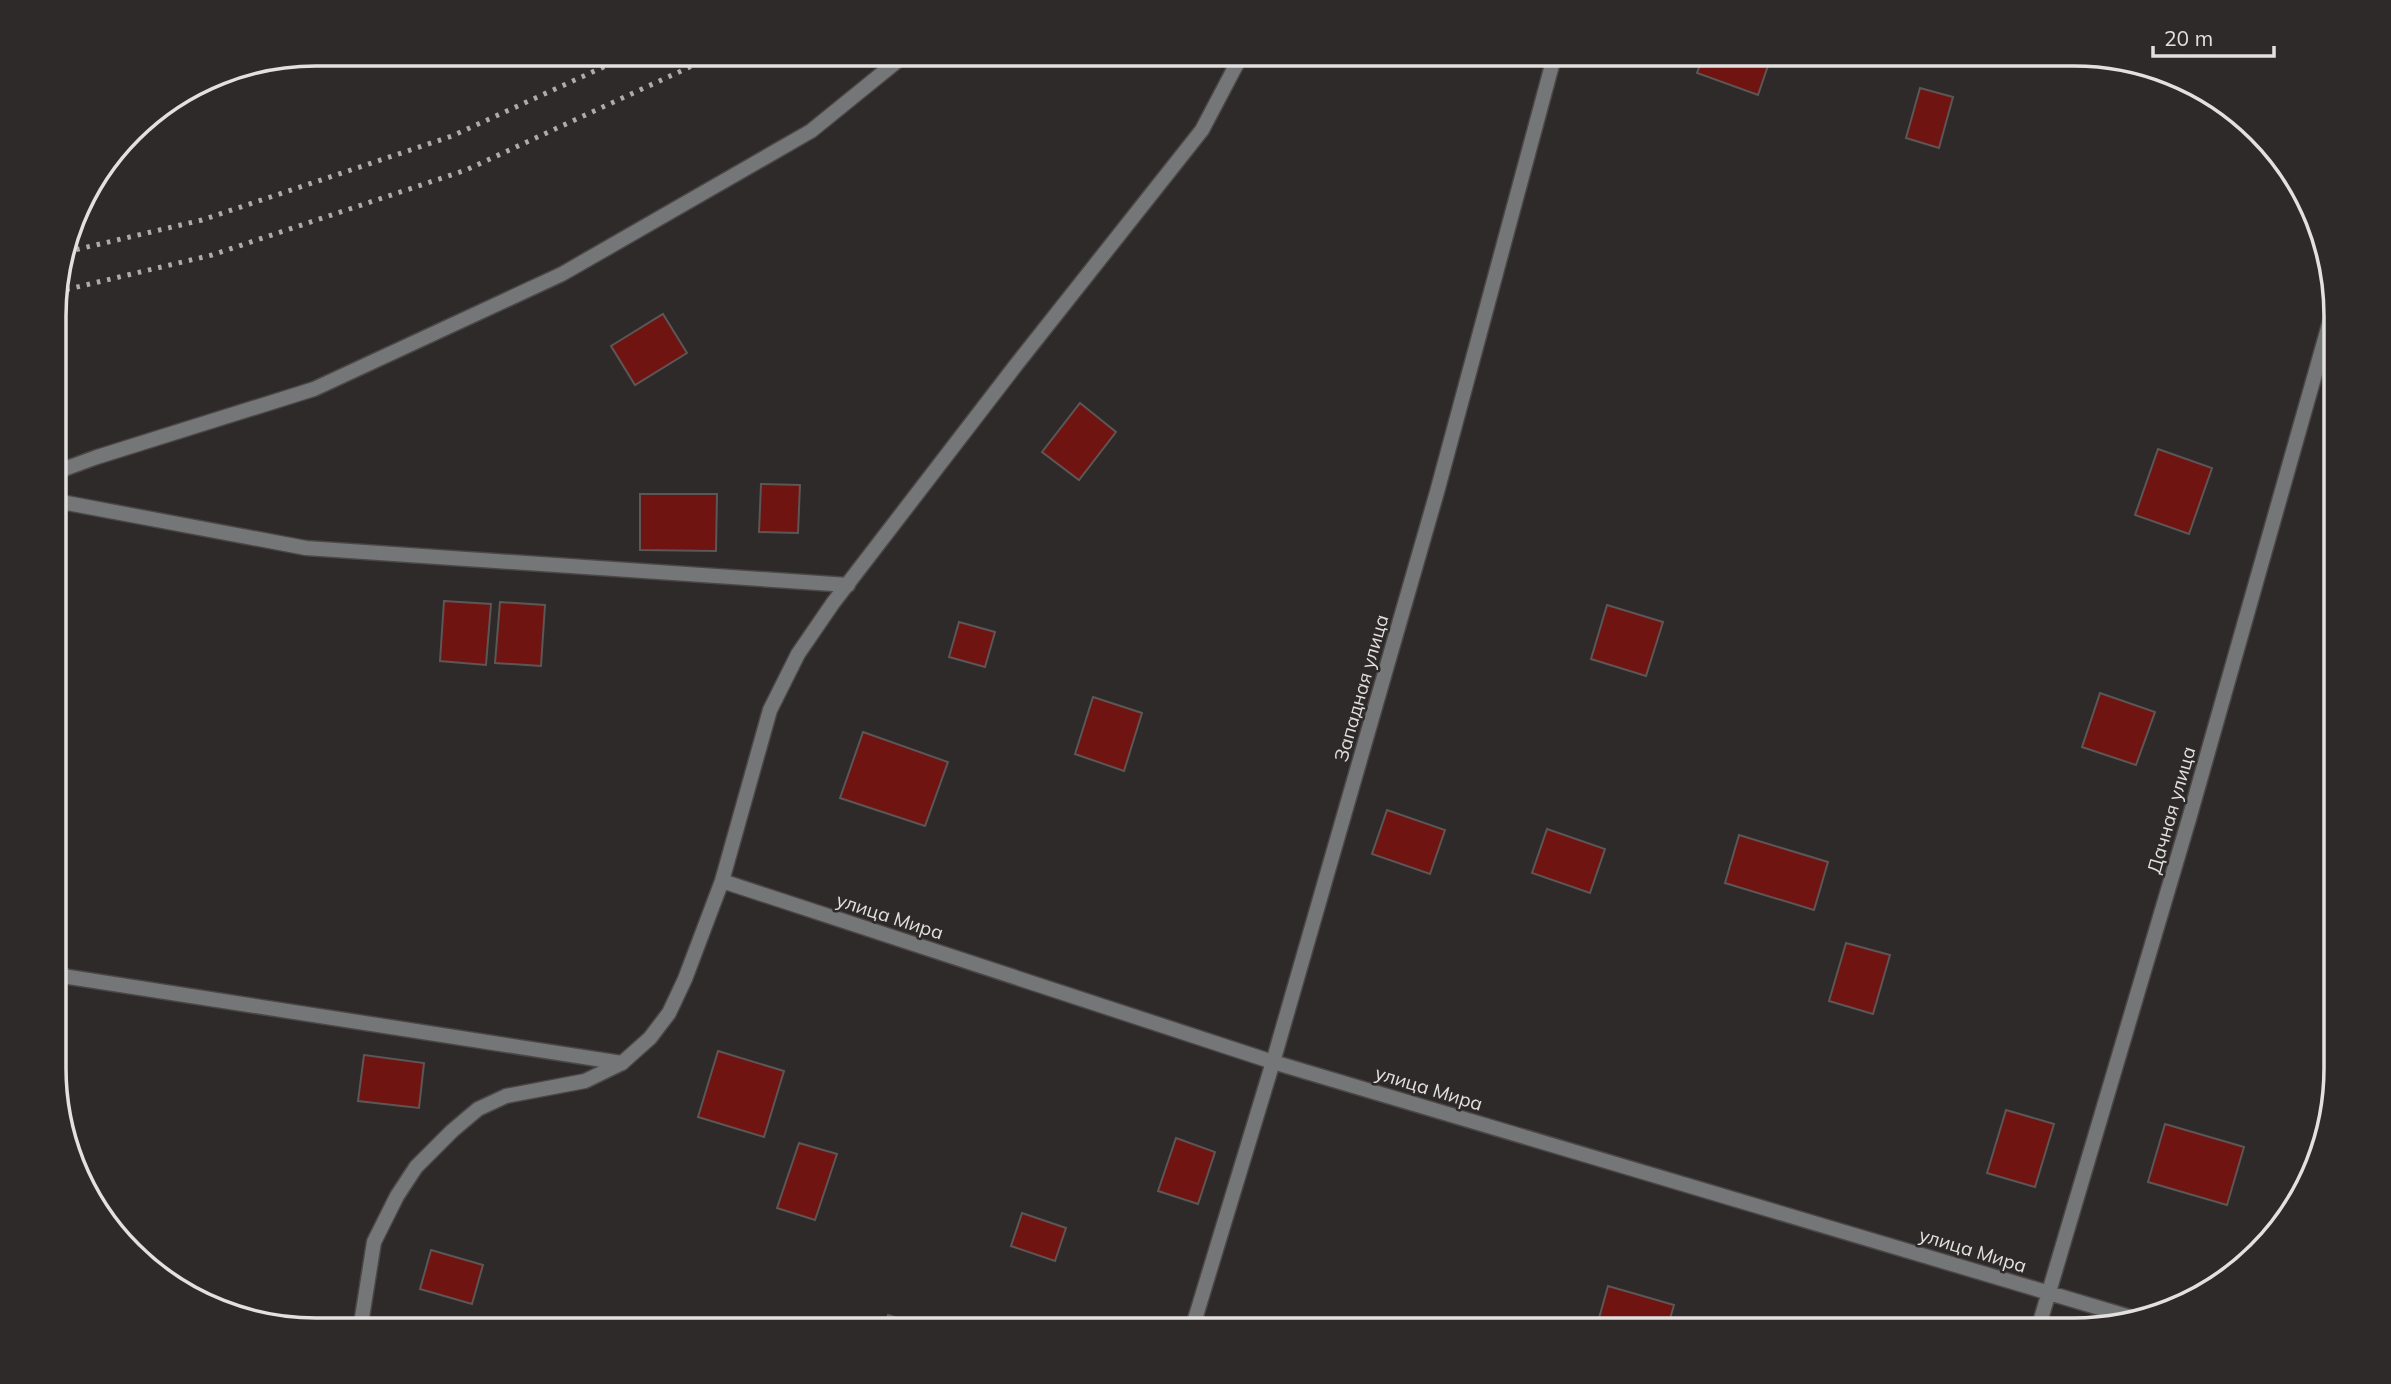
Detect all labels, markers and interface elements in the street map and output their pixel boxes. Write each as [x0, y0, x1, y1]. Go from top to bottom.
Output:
scale bar [2153, 14, 2274, 58]
text: 20 m [2164, 25, 2213, 51]
street label: Западная улица [1328, 612, 1394, 764]
street label: Дачная улица [2141, 744, 2201, 876]
street label: улица Мира [833, 887, 947, 945]
street label: улица Мира [1372, 1060, 1486, 1116]
street label: улица Мира [1916, 1222, 2030, 1278]

